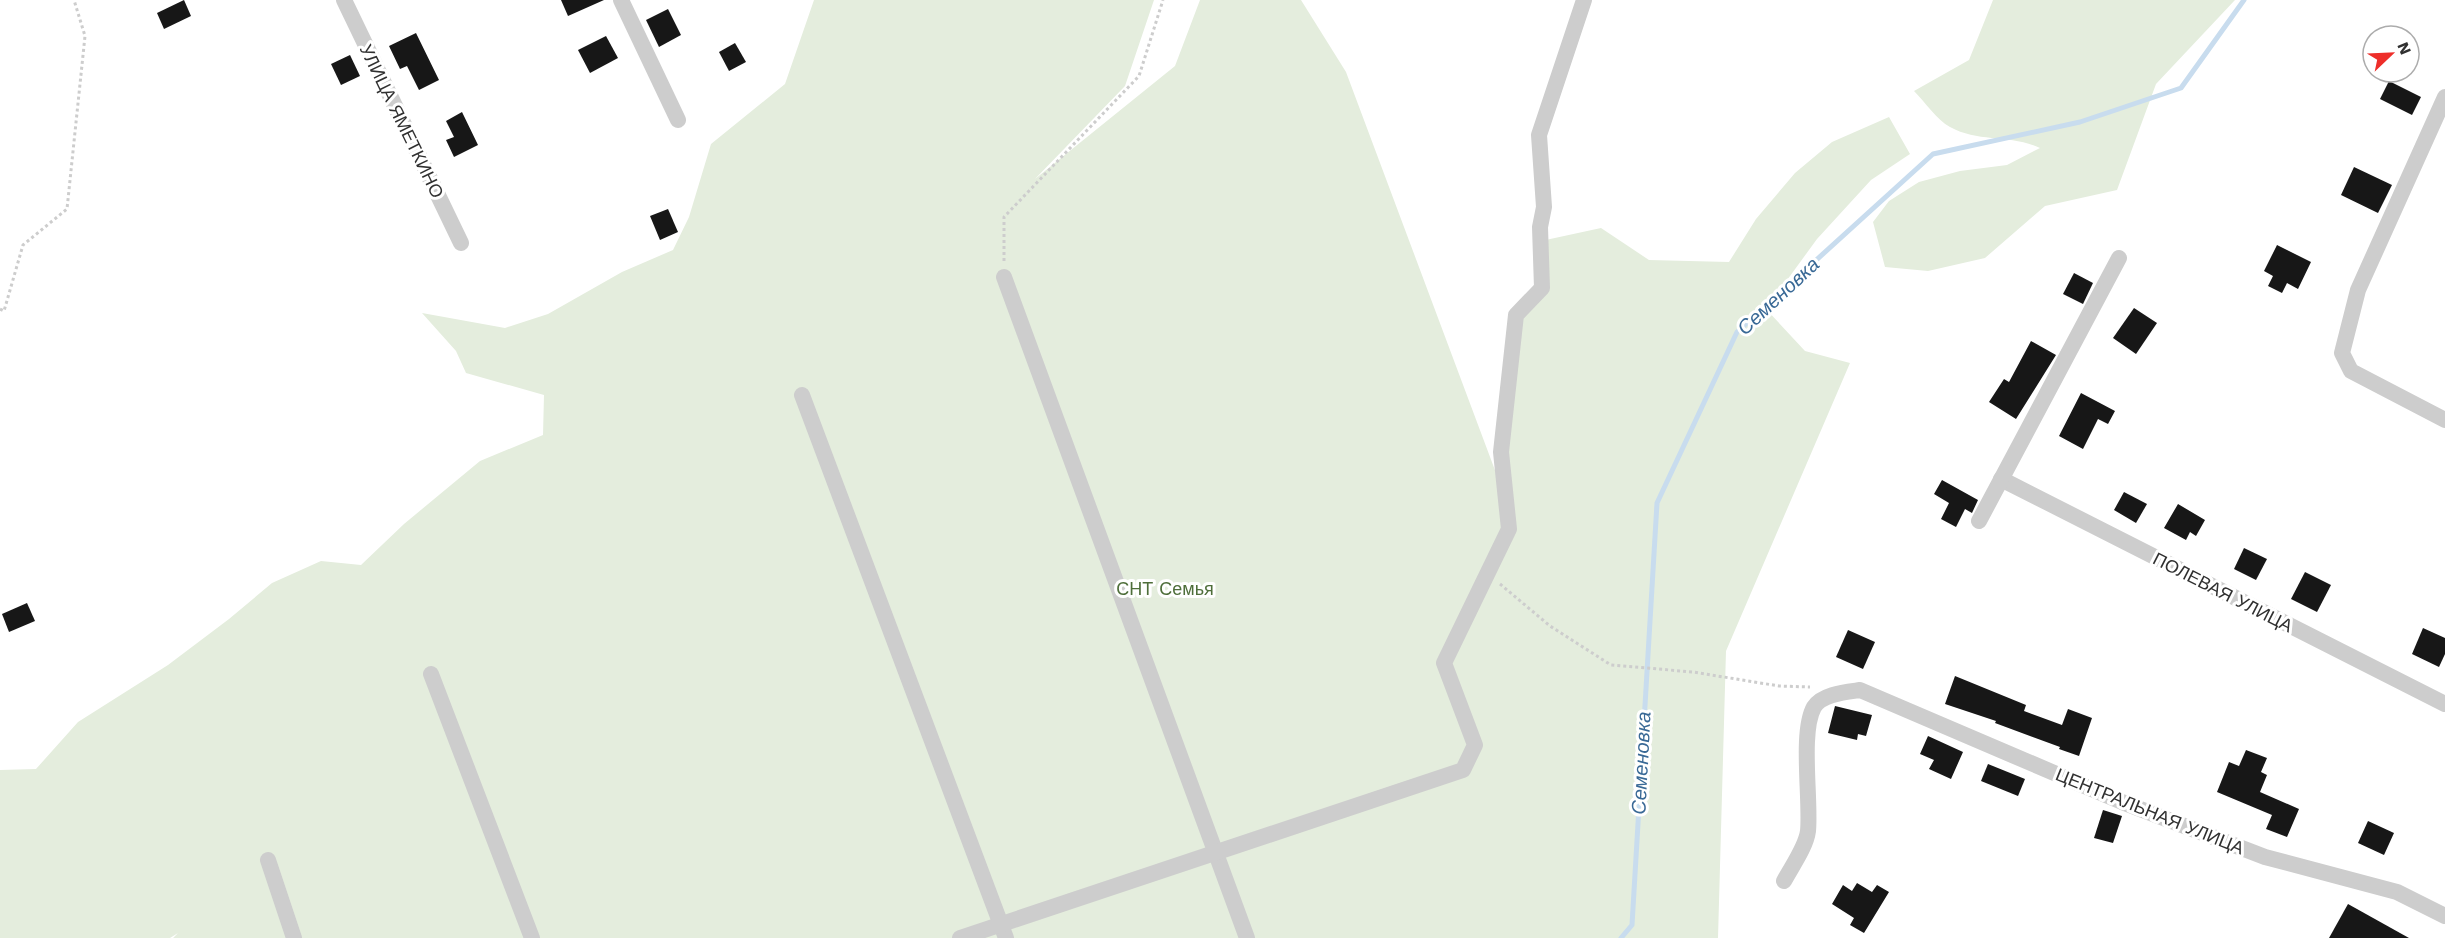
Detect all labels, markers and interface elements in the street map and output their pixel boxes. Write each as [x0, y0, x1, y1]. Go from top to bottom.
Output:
north arrow [2361, 24, 2421, 84]
text: N [2393, 39, 2415, 58]
street label: УЛИЦА ЯМЕТКИНО [356, 41, 448, 201]
water label: Семеновка [1732, 252, 1824, 340]
street label: ПОЛЕВАЯ УЛИЦА [2150, 548, 2296, 636]
park label: СНТ Семья [1116, 578, 1214, 599]
water label: Семеновка [1626, 711, 1656, 815]
street label: ЦЕНТРАЛЬНАЯ УЛИЦА [2053, 764, 2247, 858]

